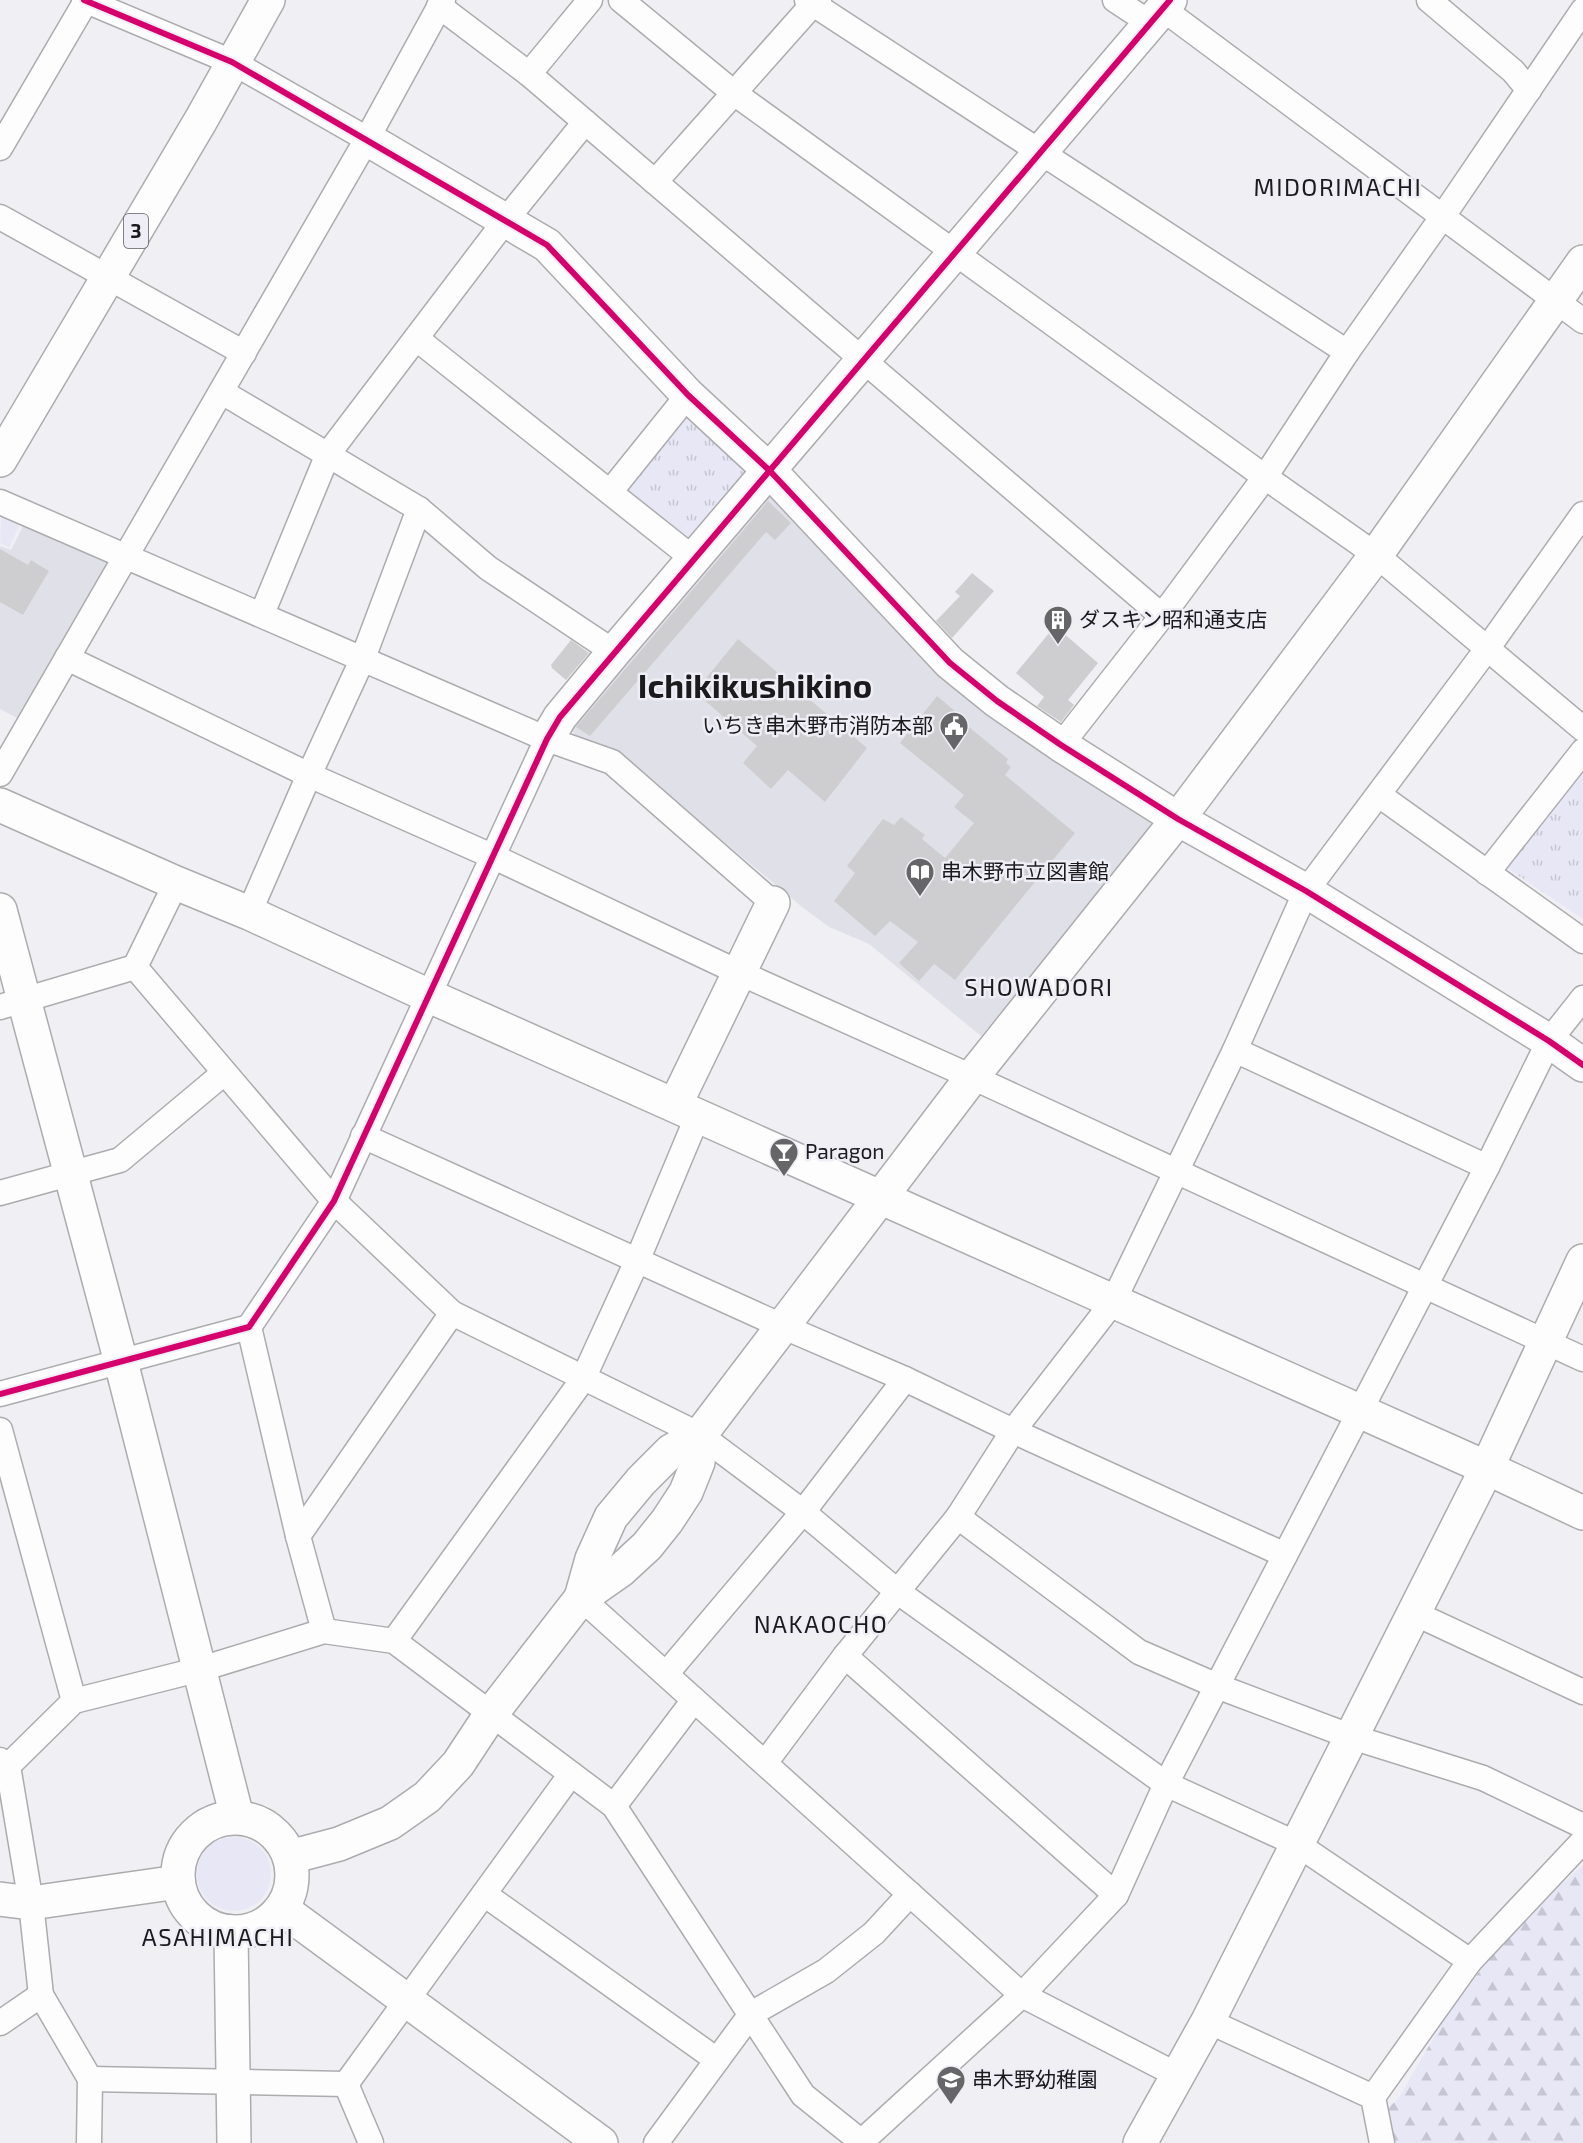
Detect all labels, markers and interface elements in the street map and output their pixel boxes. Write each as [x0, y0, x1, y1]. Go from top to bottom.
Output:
district label: MIDORIMACHI [1254, 172, 1422, 201]
road number: 3 [124, 214, 148, 248]
building icon: ダスキン昭和通支店 [1042, 604, 1074, 646]
place label: ダスキン昭和通支店 [1079, 606, 1267, 631]
district label: Ichikikushikino [638, 665, 872, 705]
public building icon: いちき串木野市消防本部 [938, 710, 970, 752]
place label: いちき串木野市消防本部 [702, 712, 933, 737]
library icon: 串木野市立図書館 [904, 856, 936, 898]
place label: 串木野市立図書館 [941, 858, 1109, 883]
district label: SHOWADORI [964, 972, 1114, 1001]
bar icon: Paragon [768, 1136, 800, 1178]
place label: Paragon [805, 1138, 885, 1163]
district label: NAKAOCHO [754, 1609, 888, 1638]
district label: ASAHIMACHI [142, 1922, 294, 1951]
school or university icon: 串木野幼稚園 [935, 2064, 967, 2106]
place label: 串木野幼稚園 [972, 2066, 1098, 2091]

